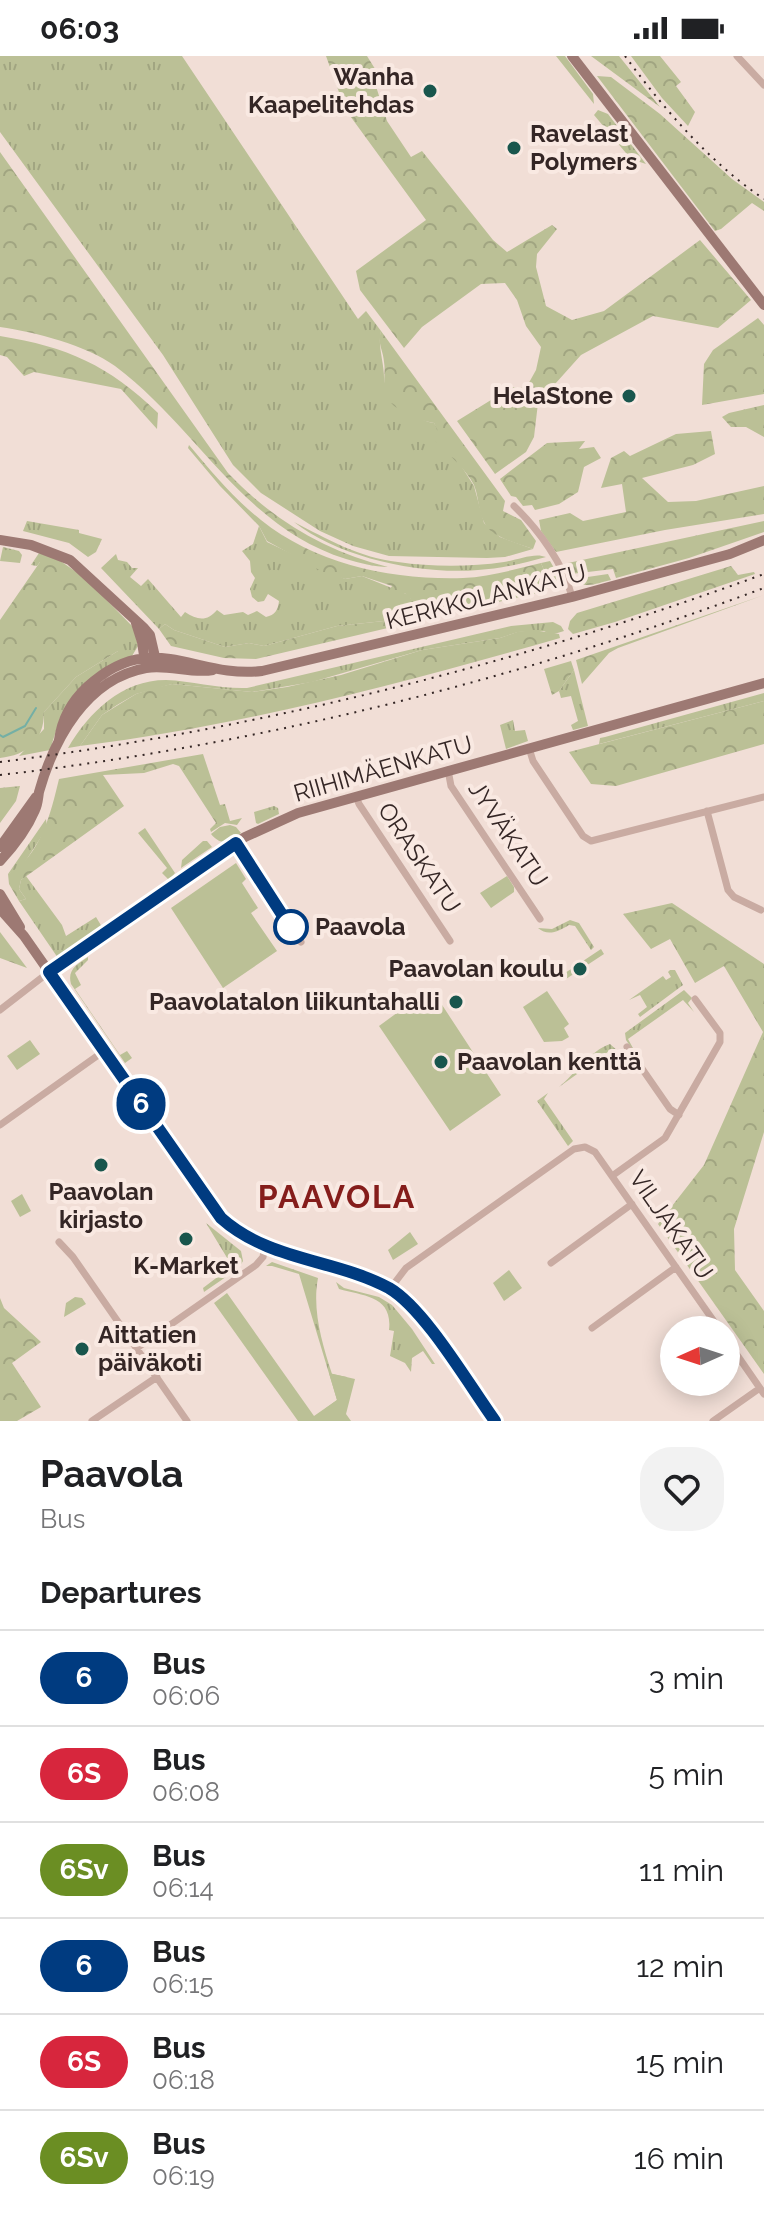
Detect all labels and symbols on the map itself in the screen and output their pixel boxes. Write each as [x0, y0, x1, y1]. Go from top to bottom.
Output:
place label: Wanha Kaapelitehdas [248, 62, 414, 119]
marker: Wanha Kaapelitehdas [421, 82, 439, 100]
place label: Ravelast Polymers [530, 119, 637, 176]
marker: Ravelast Polymers [505, 139, 523, 157]
place label: HelaStone [493, 381, 613, 410]
marker: HelaStone [620, 387, 638, 405]
street label: KERKKOLANKATU [383, 558, 589, 635]
street label: RIIHIMÄENKATU [290, 729, 476, 808]
street label: JYVÄKATU [463, 775, 554, 892]
street label: ORASKATU [372, 797, 467, 918]
marker: Paavola [274, 910, 308, 944]
place label: Paavola [315, 912, 406, 941]
place label: Paavolan koulu [389, 954, 564, 983]
marker: Paavolan koulu [571, 960, 589, 978]
place label: Paavolatalon liikuntahalli [149, 987, 440, 1016]
marker: Paavolatalon liikuntahalli [447, 993, 465, 1011]
place label: Paavolan kenttä [457, 1047, 642, 1076]
marker: Paavolan kenttä [432, 1053, 450, 1071]
line badge: 6 [115, 1078, 167, 1130]
marker: Paavolan kirjasto [92, 1156, 110, 1174]
street label: VILJAKATU [623, 1165, 720, 1285]
place label: Paavolan kirjasto [48, 1177, 154, 1234]
district label: PAAVOLA [258, 1178, 416, 1215]
marker: K-Market [177, 1230, 195, 1248]
place label: K-Market [133, 1251, 239, 1280]
north arrow [660, 1316, 740, 1396]
place label: Aittatien päiväkoti [98, 1320, 202, 1377]
marker: Aittatien päiväkoti [73, 1340, 91, 1358]

